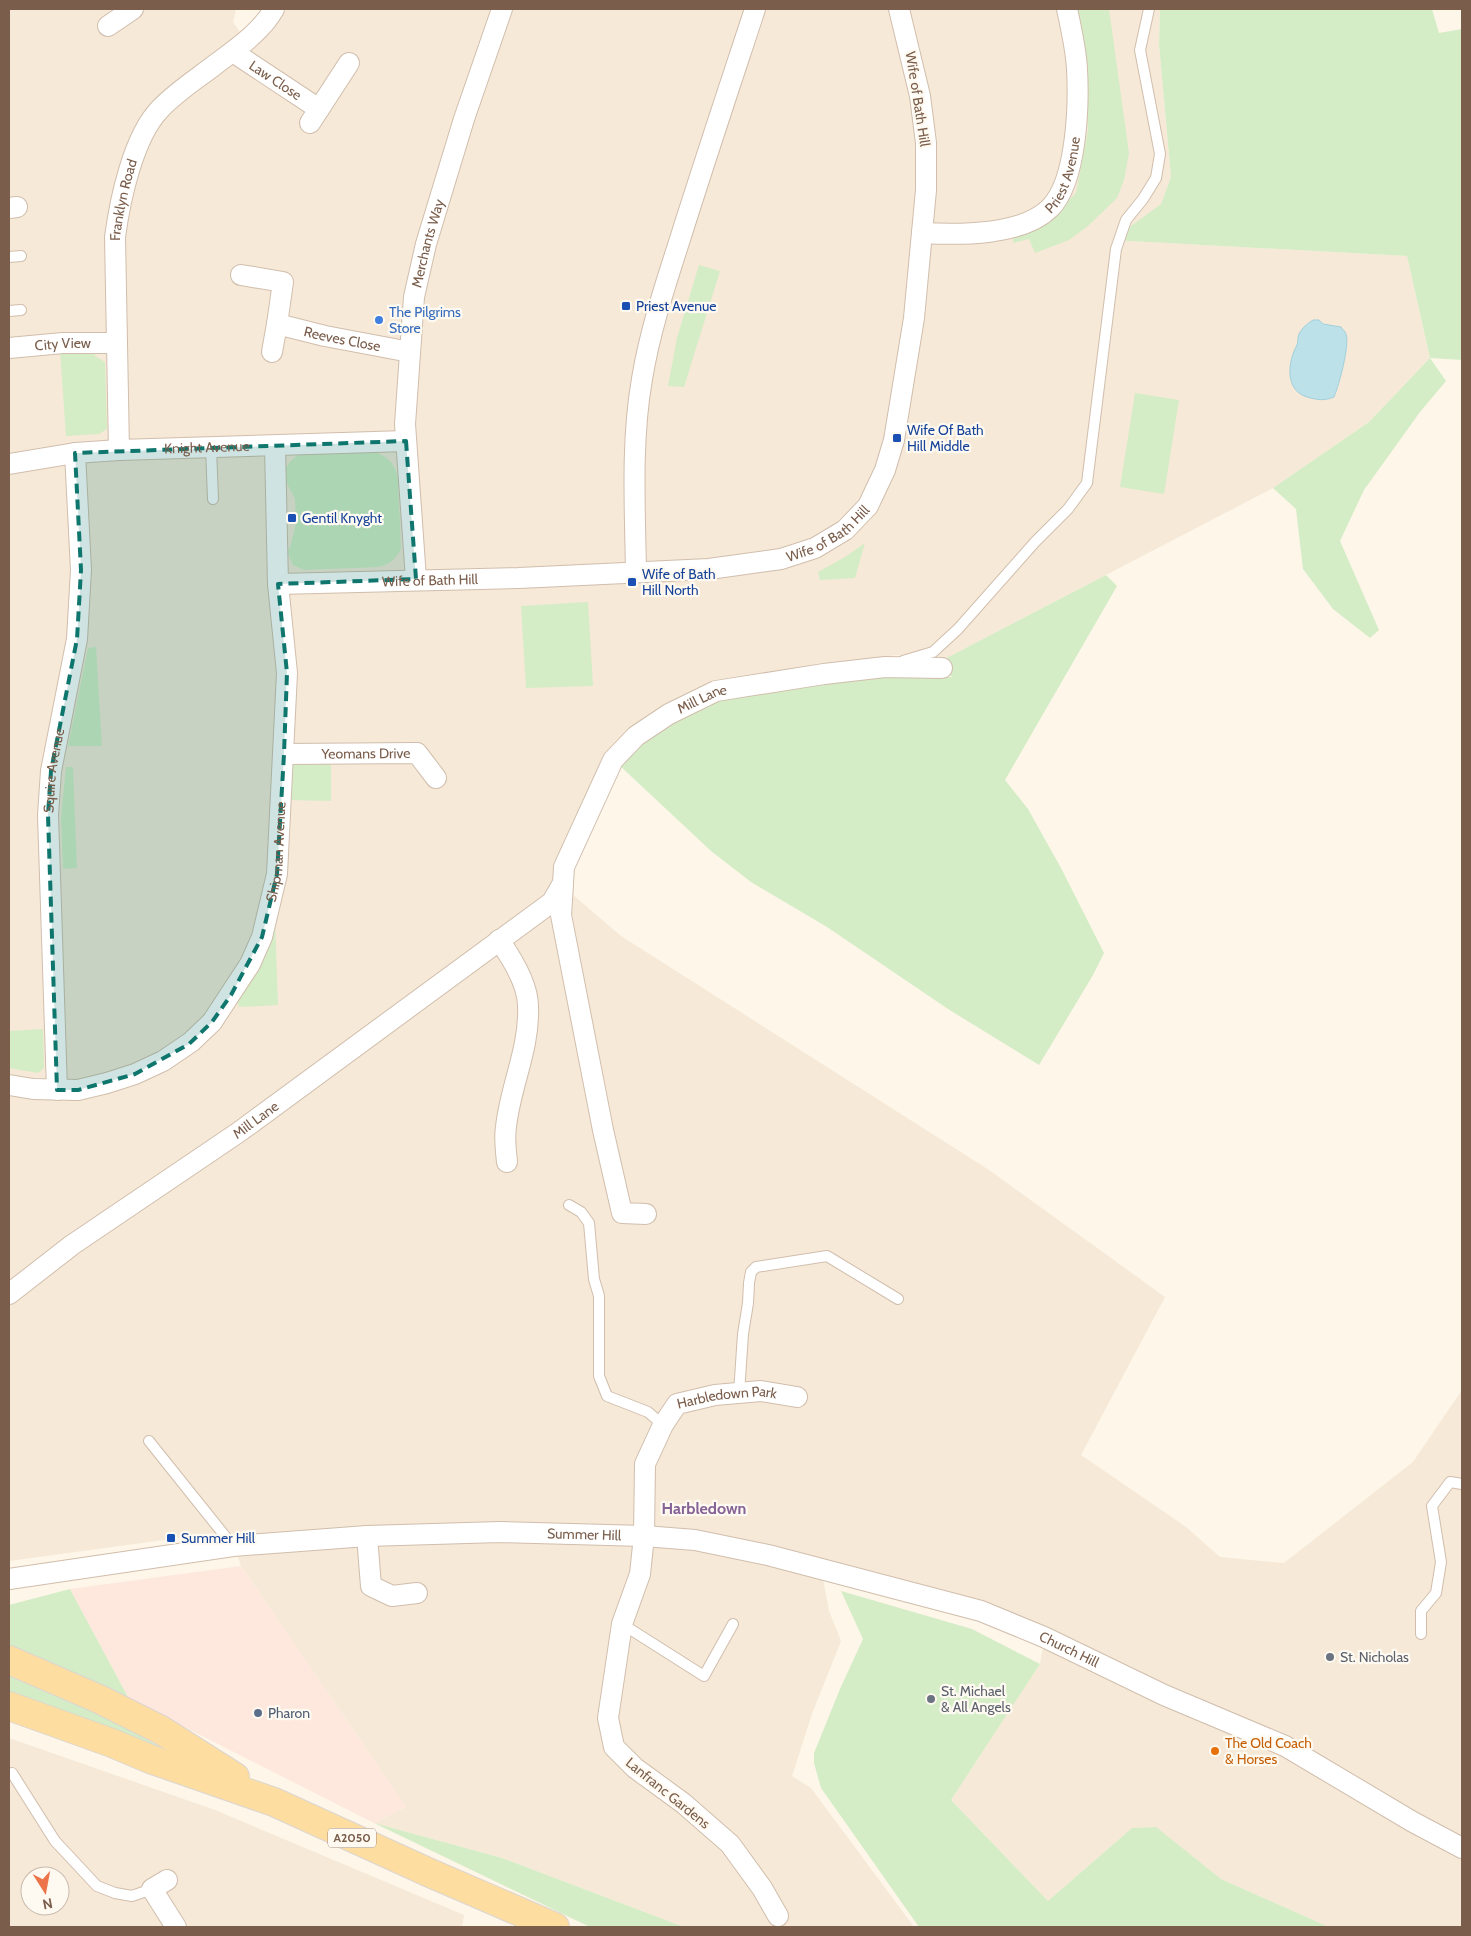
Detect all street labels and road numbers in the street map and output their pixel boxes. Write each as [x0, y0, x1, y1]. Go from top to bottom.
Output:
street label: Wife of Bath Hill [902, 50, 935, 149]
street label: Law Close [246, 56, 305, 104]
street label: Priest Avenue [1041, 136, 1084, 217]
street label: Franklyn Road [106, 156, 141, 241]
street label: Merchants Way [407, 197, 448, 289]
street label: Reeves Close [302, 322, 382, 355]
street label: City View [34, 334, 91, 355]
street label: Knight Avenue [164, 437, 250, 458]
street label: Wife of Bath Hill [784, 501, 874, 566]
street label: Wife of Bath Hill [382, 570, 479, 590]
street label: Mill Lane [674, 680, 728, 718]
street label: Squire Avenue [39, 727, 68, 813]
street label: Yeomans Drive [321, 744, 410, 763]
street label: Shipman Avenue [262, 801, 290, 904]
street label: Mill Lane [229, 1097, 282, 1143]
street label: Harbledown Park [675, 1382, 779, 1413]
street label: Summer Hill [547, 1524, 622, 1544]
street label: Church Hill [1036, 1627, 1103, 1672]
street label: Lanfranc Gardens [622, 1753, 714, 1833]
road number: A2050 [328, 1829, 376, 1848]

